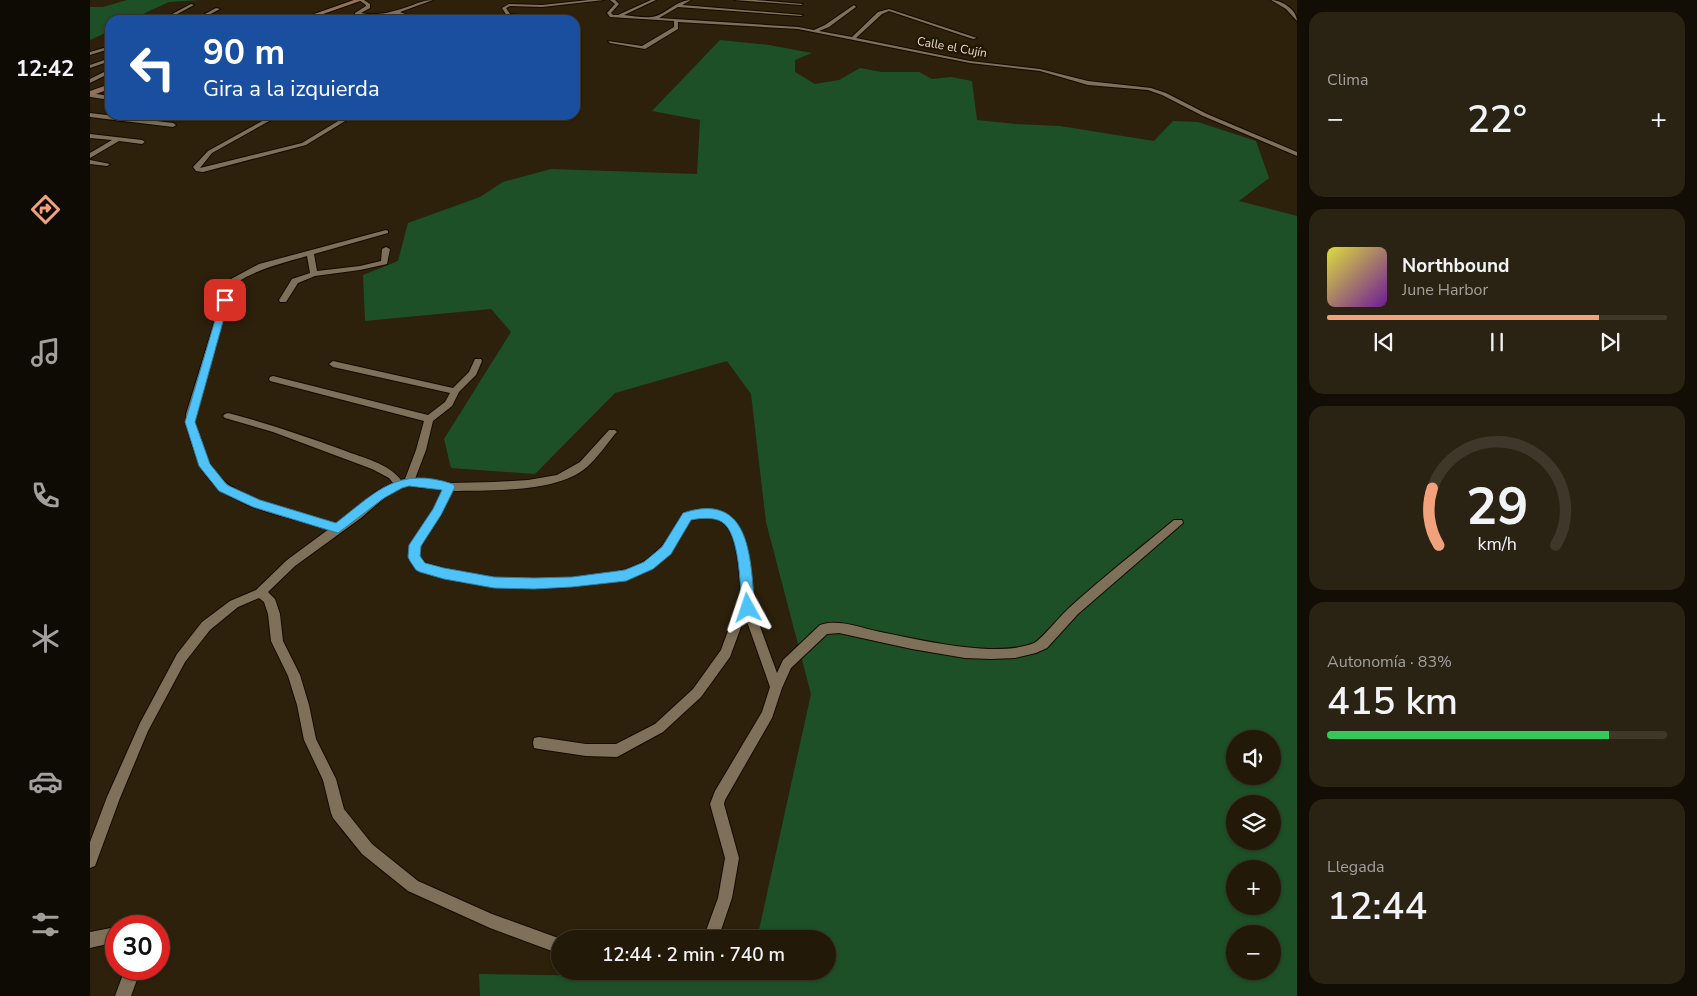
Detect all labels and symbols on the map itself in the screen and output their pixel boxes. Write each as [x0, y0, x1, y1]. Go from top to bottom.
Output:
street label: Calle el Cujín [916, 33, 988, 61]
pin [204, 279, 246, 321]
position arrow [721, 581, 773, 633]
speed limit sign: 30 [105, 915, 170, 980]

